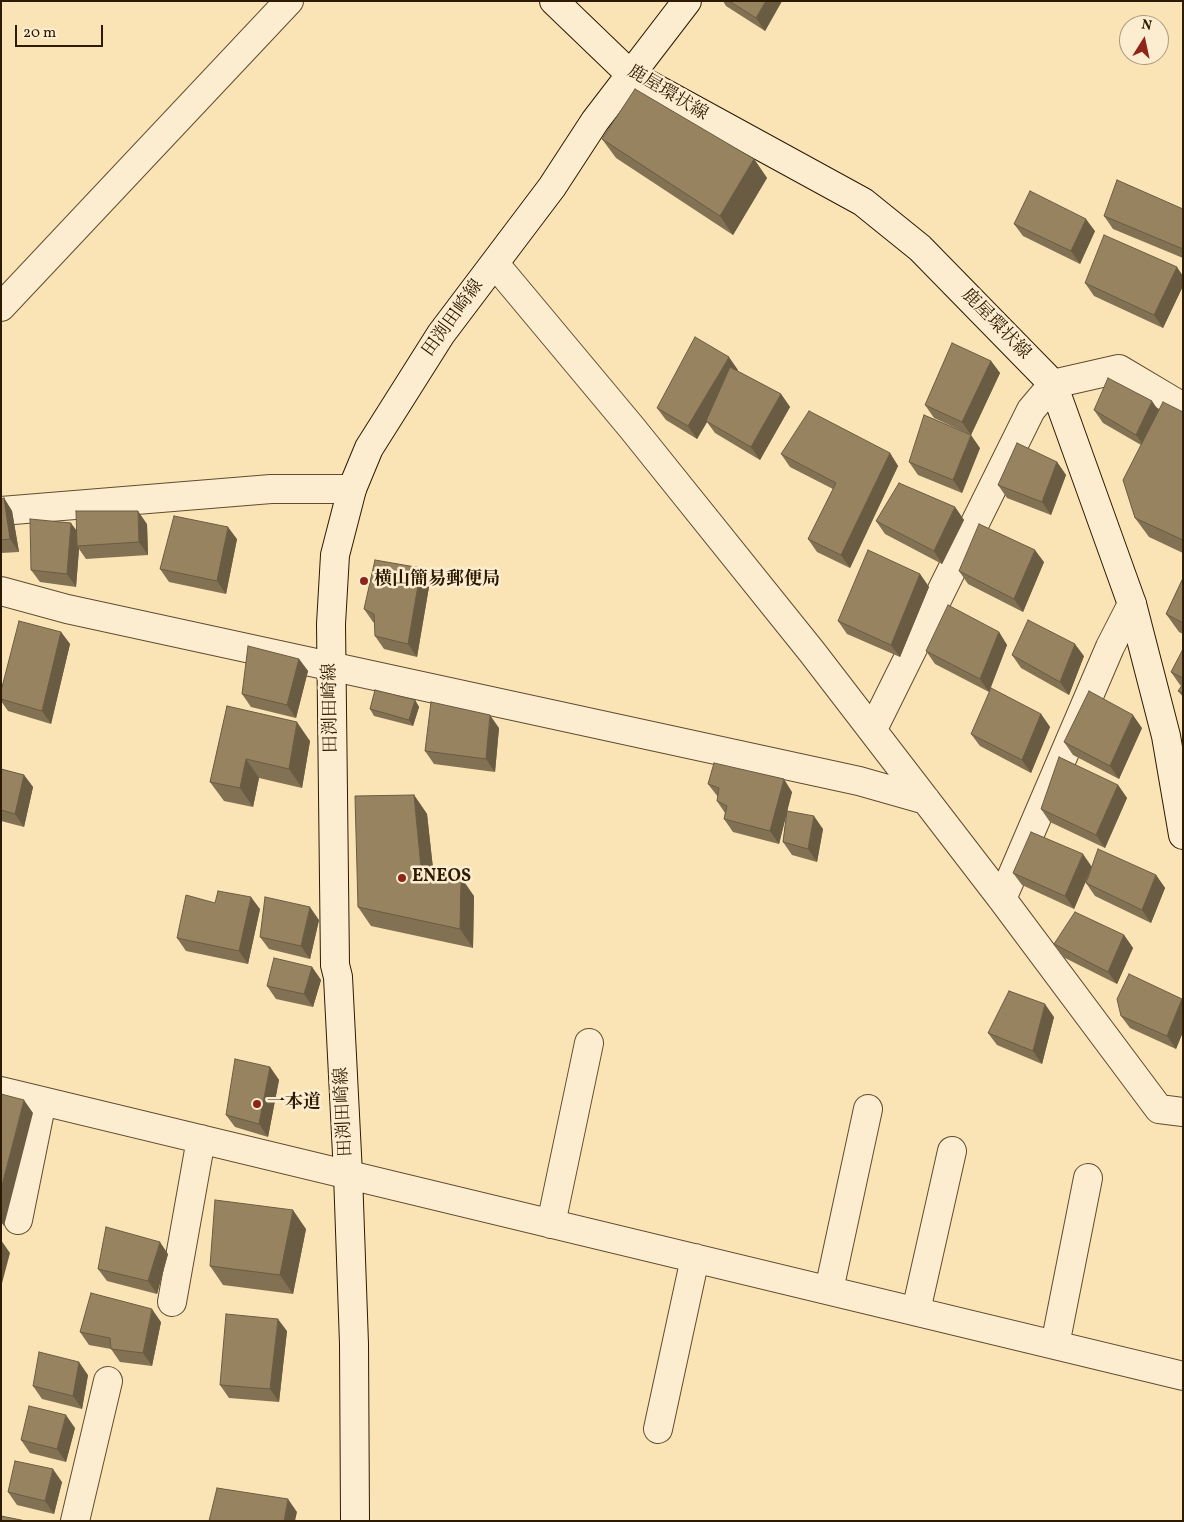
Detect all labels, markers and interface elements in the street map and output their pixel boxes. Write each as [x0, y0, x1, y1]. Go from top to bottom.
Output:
scale bar [18, 15, 105, 47]
north arrow [1119, 15, 1169, 65]
text: N [1140, 15, 1153, 36]
text: 20 m [23, 23, 56, 44]
street label: 鹿屋環状線 [623, 62, 711, 126]
street label: 田渕田崎線 [419, 276, 489, 362]
street label: 鹿屋環状線 [956, 285, 1034, 365]
place label: 横山簡易郵便局 [374, 570, 500, 592]
marker: 横山簡易郵便局 [358, 575, 370, 587]
street label: 田渕田崎線 [320, 663, 344, 753]
place label: ENEOS [412, 867, 471, 889]
marker: ENEOS [396, 872, 408, 884]
street label: 田渕田崎線 [332, 1066, 358, 1158]
place label: 一本道 [267, 1093, 321, 1115]
marker: 一本道 [251, 1098, 263, 1110]

